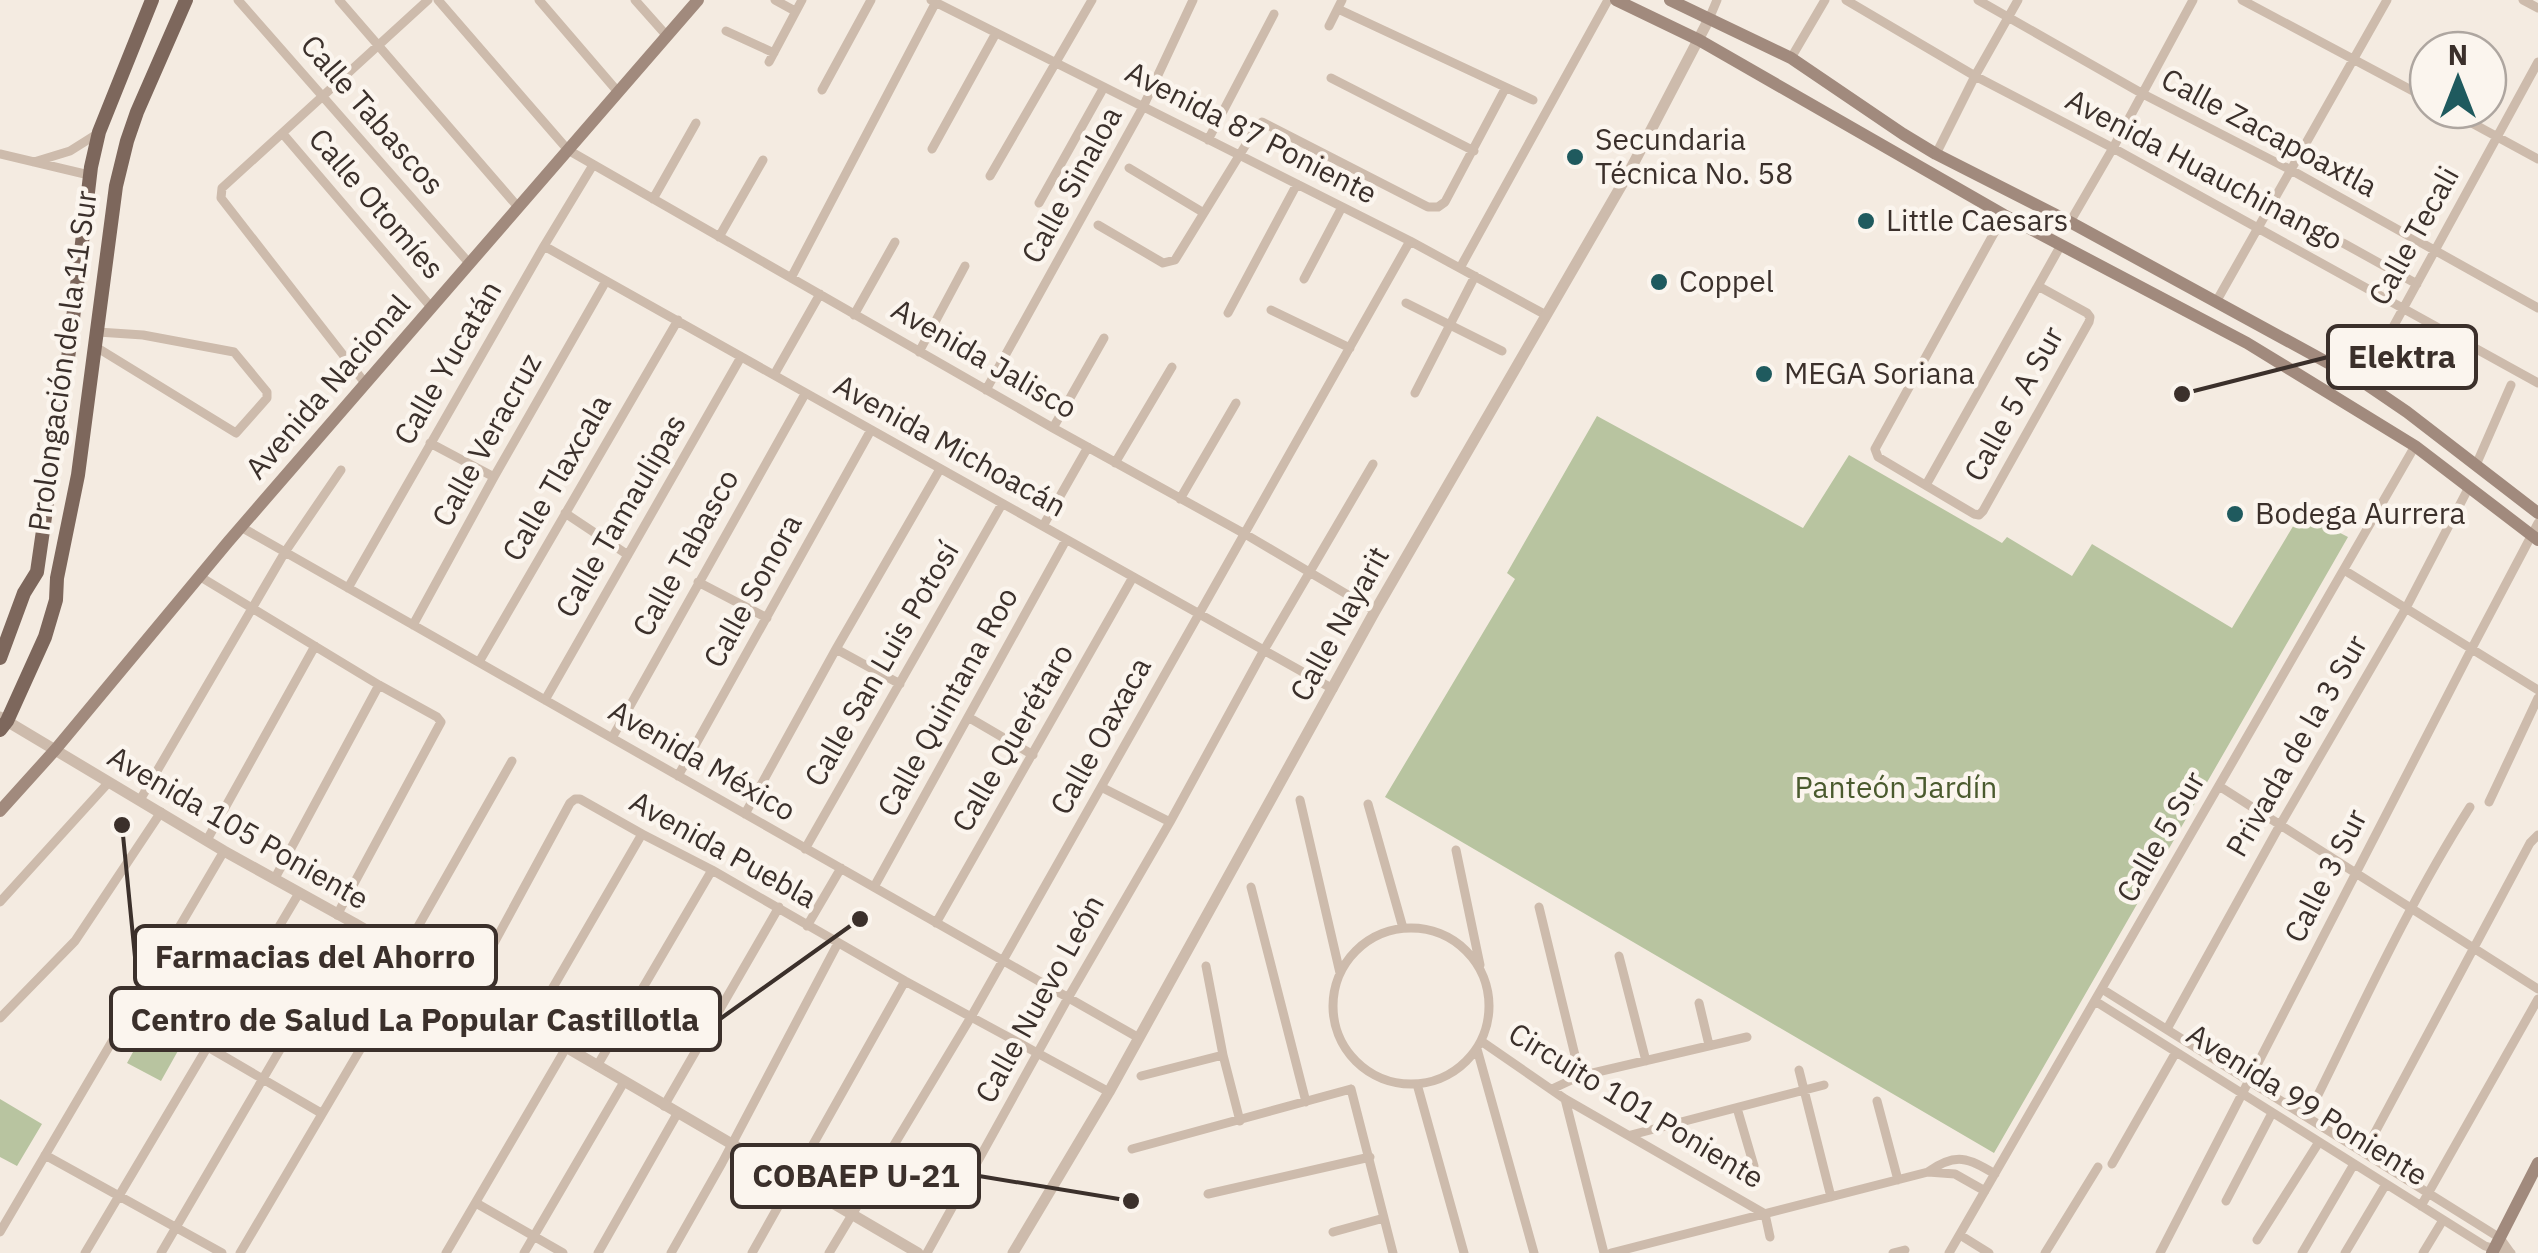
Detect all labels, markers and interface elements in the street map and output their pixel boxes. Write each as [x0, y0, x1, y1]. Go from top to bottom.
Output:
street label: Calle Tabascos [293, 26, 453, 202]
north arrow [2408, 30, 2508, 130]
text: N [2448, 36, 2468, 73]
street label: Avenida 87 Poniente [1119, 51, 1384, 212]
street label: Calle Zacapoaxtla [2155, 58, 2384, 205]
street label: Avenida Huauchinango [2059, 79, 2350, 258]
street label: Calle Sinaloa [1012, 99, 1130, 270]
street label: Calle Otomíes [301, 119, 453, 287]
place label: Secundaria Técnica No. 58 [1595, 119, 1793, 192]
marker: Secundaria Técnica No. 58 [1564, 146, 1586, 168]
street label: Calle Tecali [2359, 159, 2467, 312]
street label: Prolongación de la 11 Sur [18, 188, 105, 534]
place label: Little Caesars [1886, 200, 2068, 239]
marker: Little Caesars [1855, 210, 1877, 232]
place label: Coppel [1679, 261, 1774, 300]
marker: Coppel [1648, 271, 1670, 293]
street label: Calle Yucatán [384, 273, 509, 451]
street label: Avenida Nacional [236, 285, 418, 487]
street label: Avenida Jalisco [885, 289, 1085, 427]
street label: Calle 5 A Sur [1954, 319, 2071, 488]
callout: Elektra [2328, 326, 2476, 388]
text: Elektra [2348, 335, 2456, 377]
street label: Calle Veracruz [422, 346, 549, 533]
place label: MEGA Soriana [1784, 353, 1975, 392]
marker: MEGA Soriana [1753, 363, 1775, 385]
street label: Avenida Michoacán [828, 365, 1074, 525]
street label: Calle Tlaxcala [492, 387, 619, 567]
street label: Calle Tamaulipas [546, 407, 694, 624]
street label: Calle Tabasco [623, 462, 747, 643]
place label: Bodega Aurrera [2255, 493, 2466, 532]
marker: Bodega Aurrera [2224, 503, 2246, 525]
street label: Calle Sonora [694, 507, 810, 674]
street label: Calle San Luis Potosí [795, 533, 967, 793]
street label: Calle Nayarit [1280, 539, 1397, 708]
street label: Calle Quintana Roo [868, 580, 1026, 823]
street label: Privada de la 3 Sur [2216, 627, 2375, 863]
street label: Calle Querétaro [942, 636, 1081, 838]
street label: Calle Oaxaca [1040, 650, 1159, 821]
street label: Avenida México [602, 690, 803, 829]
street label: Avenida 105 Poniente [101, 736, 376, 917]
street label: Calle 5 Sur [2107, 764, 2213, 909]
park label: Panteón Jardín [1795, 767, 1997, 806]
street label: Avenida Puebla [623, 781, 824, 916]
street label: Calle 3 Sur [2274, 802, 2375, 949]
street label: Calle Nuevo León [965, 887, 1112, 1109]
callout: Farmacias del Ahorro [135, 926, 496, 988]
text: Farmacias del Ahorro [155, 935, 475, 977]
callout: Centro de Salud La Popular Castillotla [111, 988, 720, 1050]
text: Centro de Salud La Popular Castillotla [130, 998, 700, 1040]
street label: Circuito 101 Poniente [1502, 1013, 1772, 1196]
street label: Avenida 99 Poniente [2180, 1014, 2436, 1194]
callout: COBAEP U-21 [732, 1145, 979, 1207]
text: COBAEP U-21 [752, 1154, 960, 1196]

